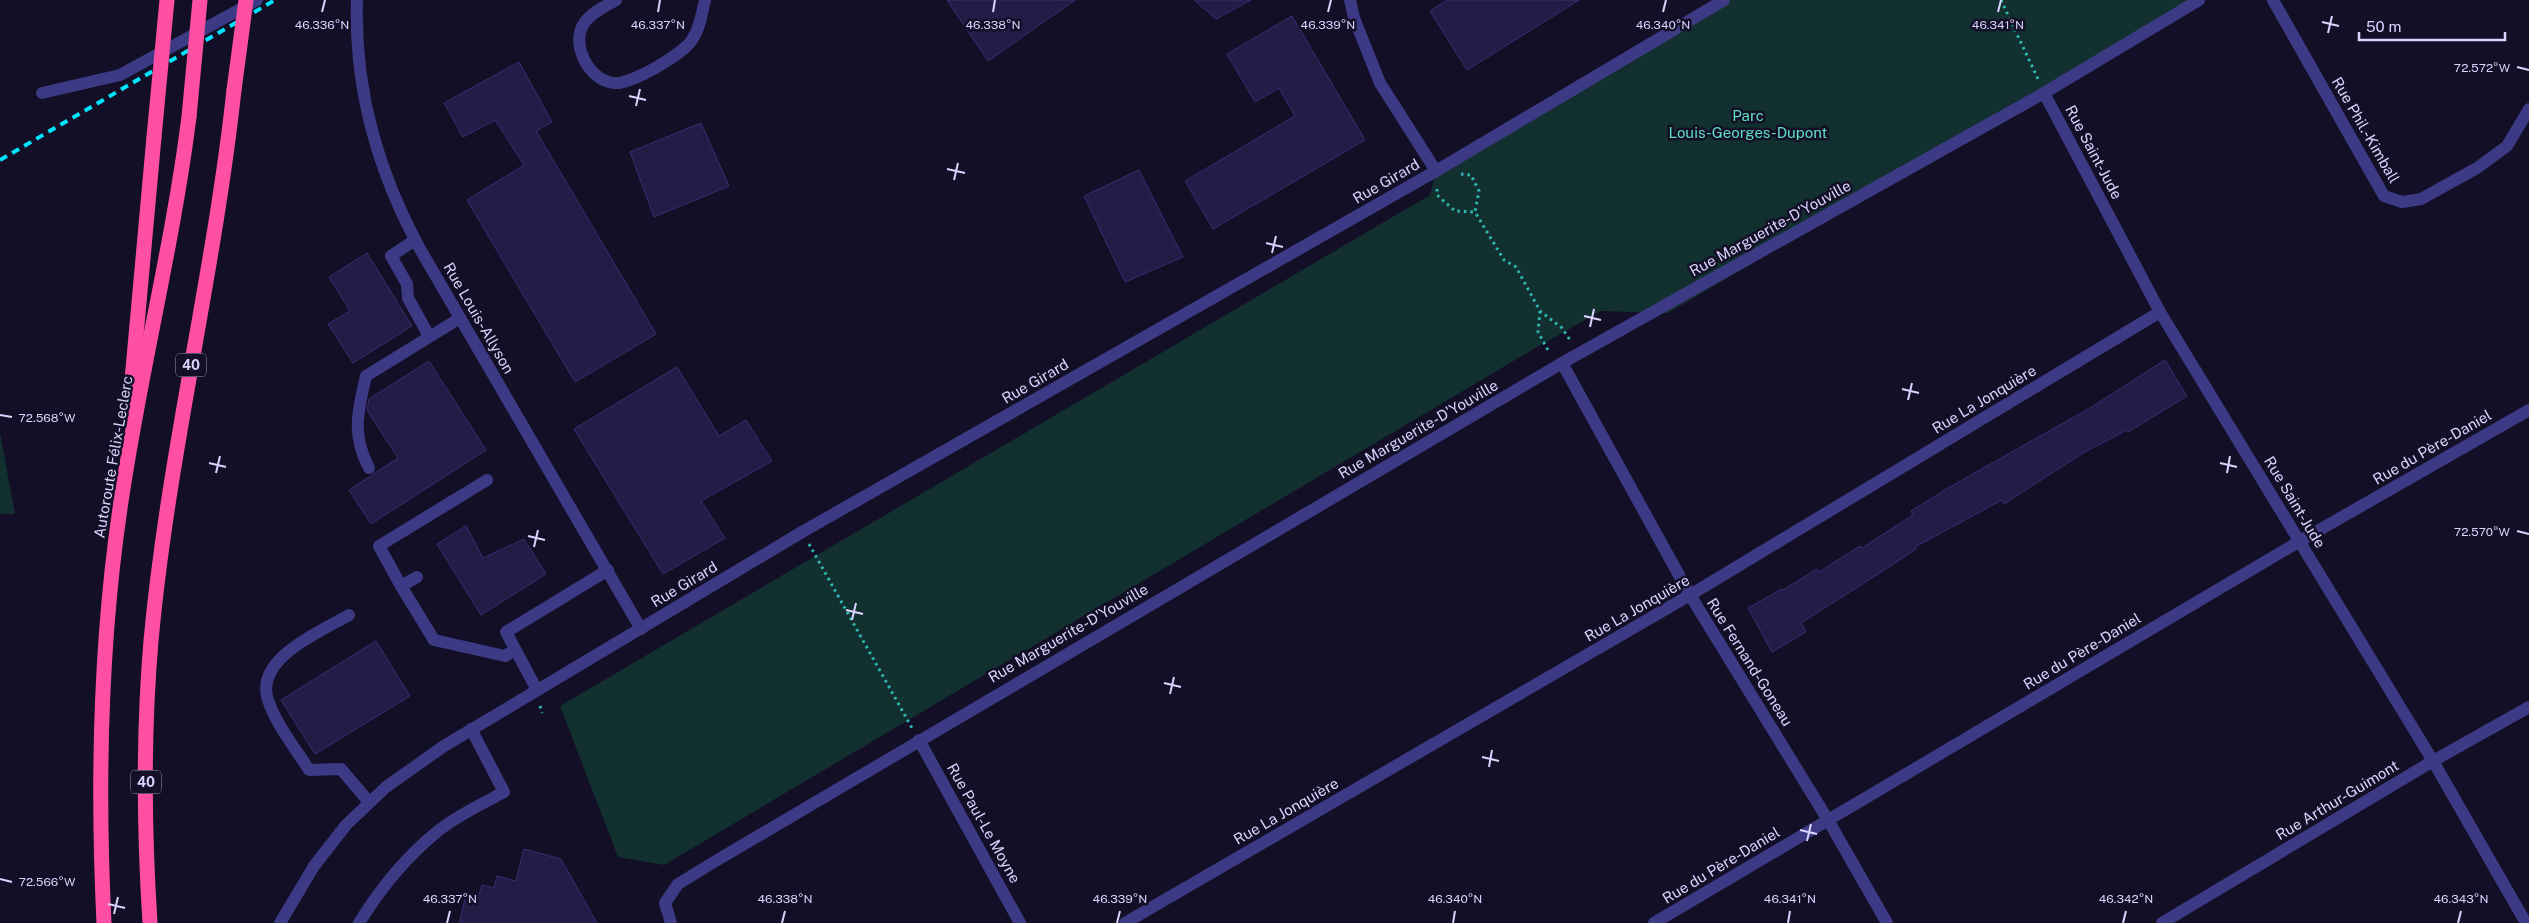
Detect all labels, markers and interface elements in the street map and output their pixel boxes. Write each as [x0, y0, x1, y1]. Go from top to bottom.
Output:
scale bar [2359, 10, 2505, 42]
text: 46.336°N [295, 18, 349, 32]
text: 46.337°N [631, 18, 685, 32]
text: 46.338°N [965, 18, 1021, 32]
text: 46.339°N [1301, 18, 1355, 32]
text: 46.340°N [1636, 18, 1690, 32]
text: 46.341°N [1972, 18, 2024, 32]
text: 50 m [2366, 18, 2401, 35]
text: 72.572°W [2454, 61, 2511, 75]
street label: Rue Phil.-Kimball [2329, 74, 2403, 186]
street label: Rue Saint-Jude [2062, 102, 2126, 202]
park label: Parc Louis-Georges-Dupont [1669, 107, 1828, 141]
street label: Rue Girard [1350, 155, 1422, 207]
street label: Rue Marguerite-D'Youville [1686, 177, 1854, 279]
street label: Rue Louis-Allyson [440, 259, 518, 377]
road number: 40 [176, 354, 206, 376]
street label: Rue Girard [999, 355, 1071, 407]
street label: Rue La Jonquière [1929, 361, 2039, 437]
street label: Autoroute Félix-Leclerc [90, 375, 136, 539]
street label: Rue Marguerite-D'Youville [1335, 376, 1501, 482]
street label: Rue du Père-Daniel [2370, 406, 2494, 488]
text: 72.568°W [19, 411, 76, 425]
street label: Rue Saint-Jude [2261, 453, 2329, 551]
text: 72.570°W [2454, 525, 2511, 539]
street label: Rue Girard [648, 558, 720, 610]
street label: Rue La Jonquière [1582, 571, 1692, 645]
street label: Rue Marguerite-D'Youville [985, 580, 1151, 686]
street label: Rue Fernand-Goneau [1704, 595, 1796, 729]
street label: Rue du Père-Daniel [2020, 609, 2144, 693]
street label: Rue Arthur-Guimont [2272, 756, 2402, 843]
street label: Rue Paul-Le Moyne [944, 760, 1024, 886]
road number: 40 [131, 770, 161, 794]
street label: Rue La Jonquière [1231, 774, 1341, 848]
street label: Rue du Père-Daniel [1659, 823, 1783, 907]
text: 72.566°W [19, 875, 76, 889]
text: 46.337°N [423, 892, 477, 906]
text: 46.338°N [757, 892, 813, 906]
text: 46.339°N [1093, 892, 1147, 906]
text: 46.340°N [1428, 892, 1482, 906]
text: 46.341°N [1764, 892, 1816, 906]
text: 46.342°N [2099, 892, 2153, 906]
text: 46.343°N [2434, 892, 2488, 906]

